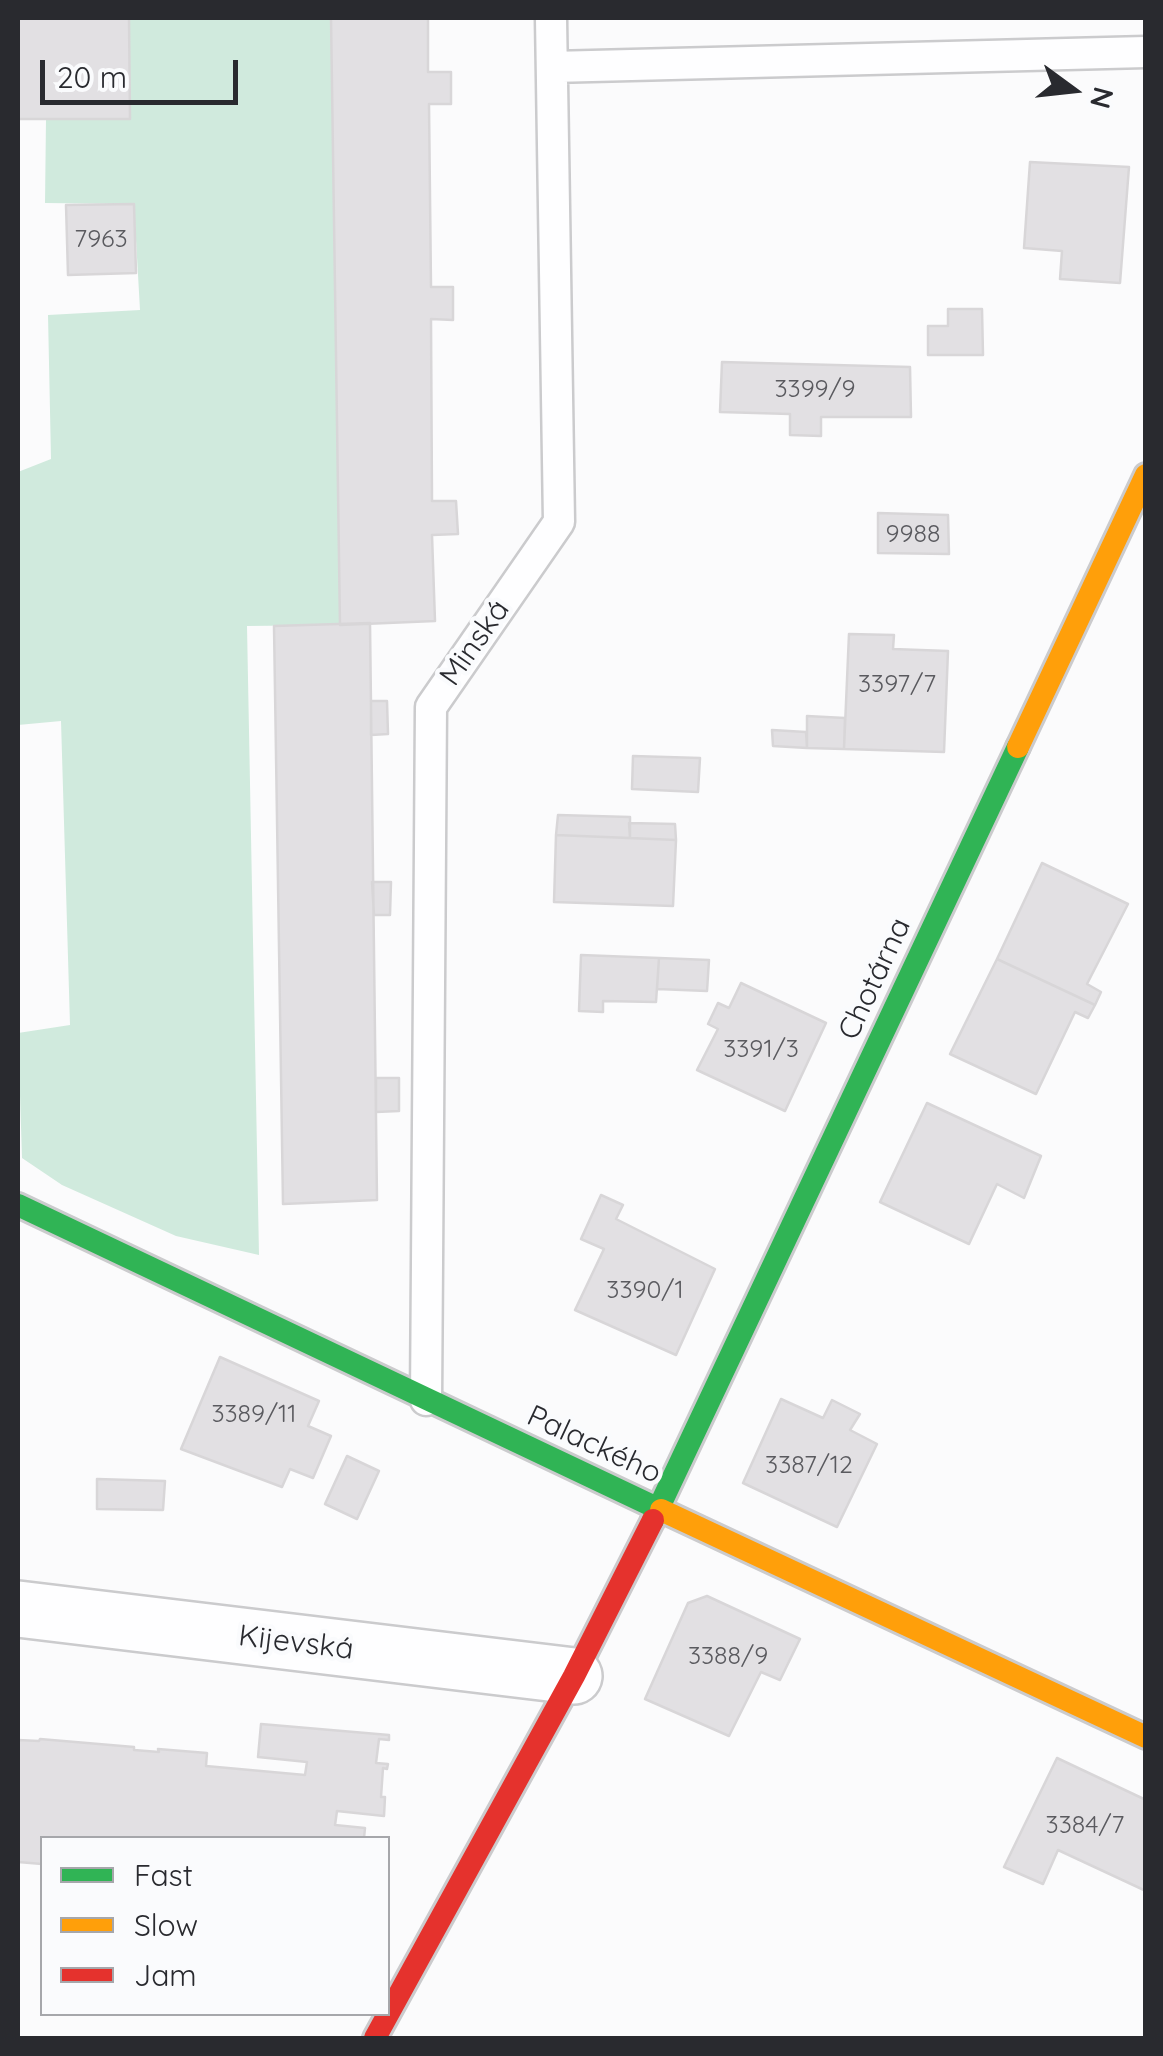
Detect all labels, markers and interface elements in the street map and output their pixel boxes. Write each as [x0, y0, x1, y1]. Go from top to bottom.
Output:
scale bar [45, 40, 242, 102]
north arrow [1023, 40, 1123, 140]
text: 20 m [57, 58, 127, 96]
text: N [1083, 83, 1122, 112]
house number: 7963 [74, 224, 128, 254]
house number: 3399/9 [774, 374, 856, 404]
house number: 9988 [886, 519, 940, 549]
street label: Minská [433, 593, 517, 693]
house number: 3397/7 [858, 669, 936, 699]
street label: Chotárna [831, 912, 919, 1046]
house number: 3391/3 [723, 1034, 799, 1064]
house number: 3390/1 [606, 1275, 684, 1305]
street label: Palackého [521, 1398, 667, 1492]
house number: 3389/11 [211, 1399, 297, 1429]
house number: 3387/12 [765, 1450, 853, 1480]
street label: Kijevská [237, 1618, 355, 1668]
house number: 3388/9 [688, 1641, 768, 1671]
house number: 3384/7 [1046, 1810, 1124, 1840]
legend [40, 1836, 390, 2016]
text: Fast [134, 1856, 193, 1894]
text: Slow [134, 1906, 198, 1944]
text: Jam [134, 1956, 197, 1994]

